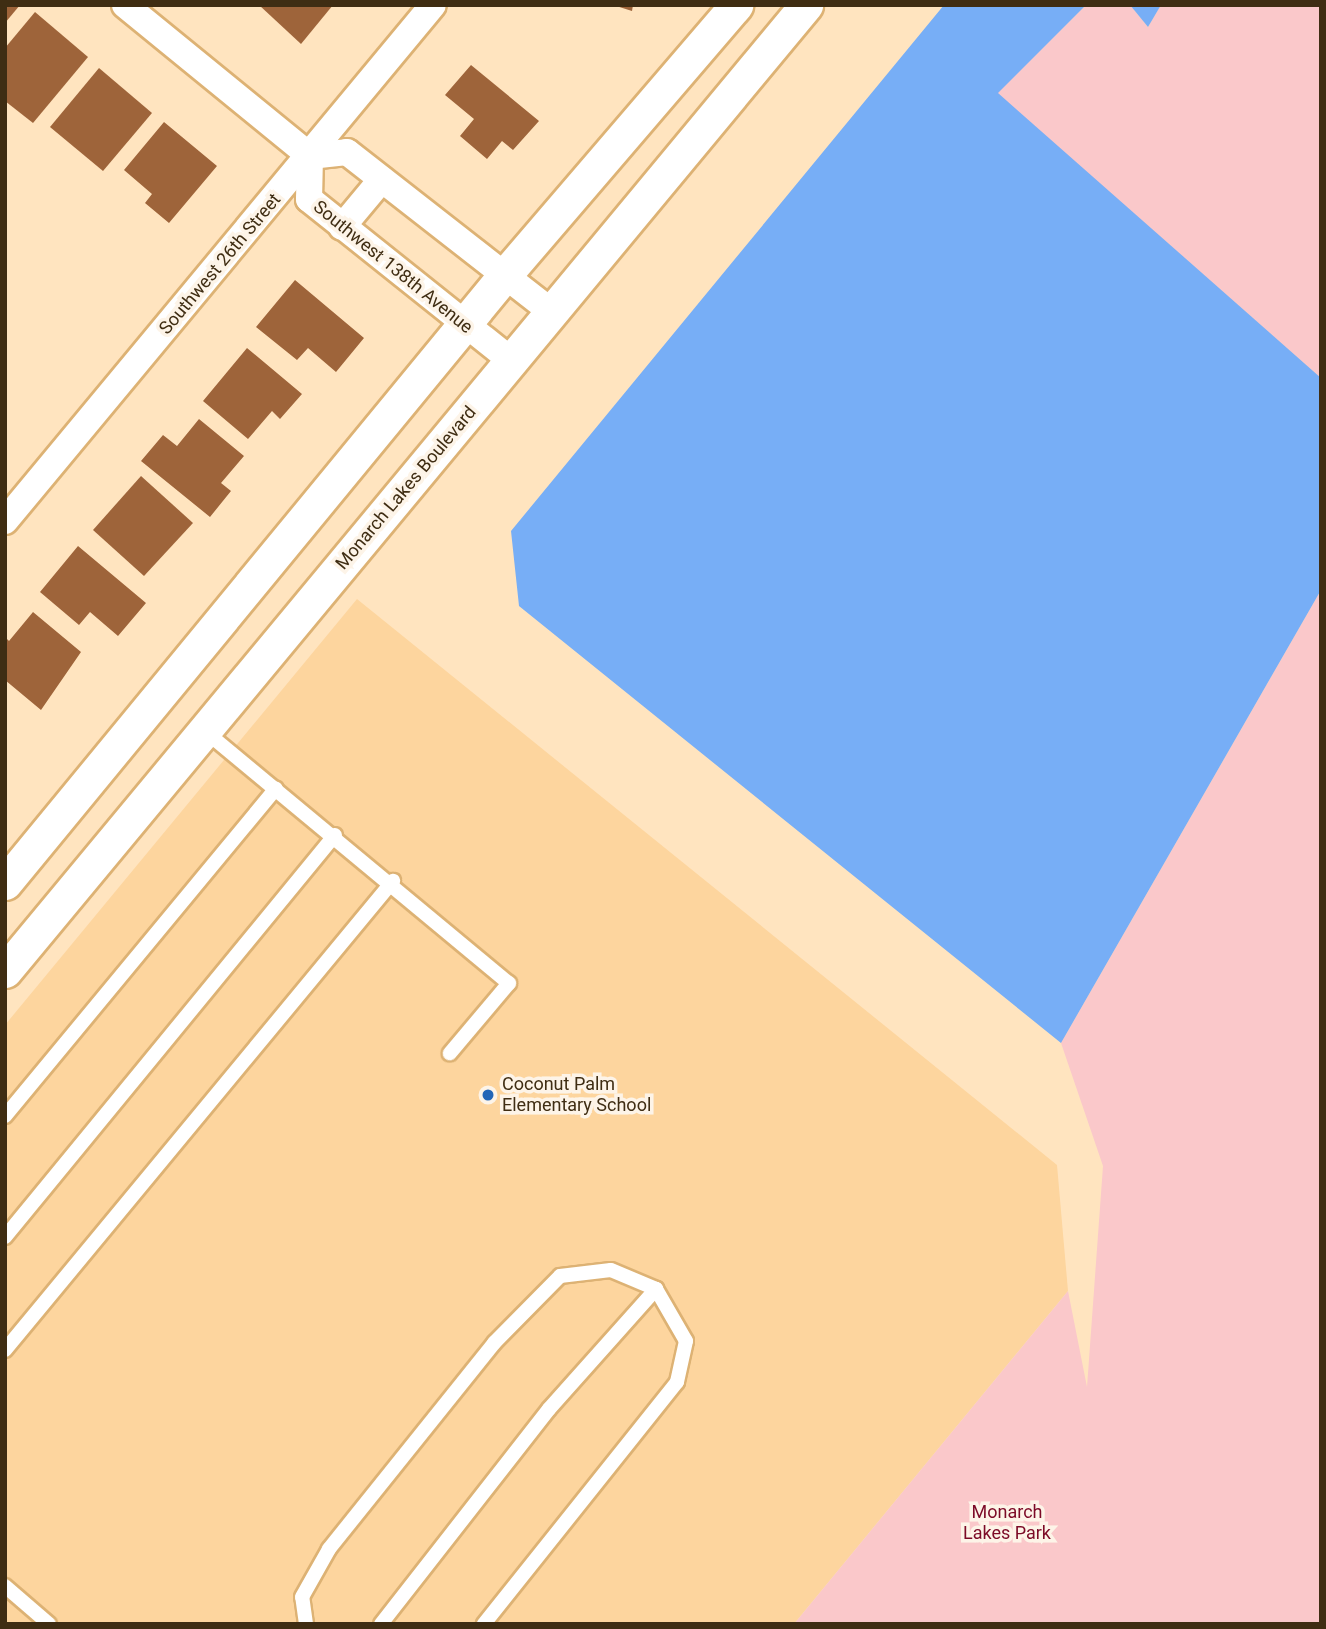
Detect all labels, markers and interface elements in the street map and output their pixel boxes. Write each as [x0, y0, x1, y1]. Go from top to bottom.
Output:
street label: Southwest 26th Street [155, 189, 285, 339]
street label: Southwest 138th Avenue [309, 196, 477, 338]
street label: Monarch Lakes Boulevard [331, 402, 481, 574]
place label: Coconut Palm Elementary School [502, 1074, 651, 1116]
marker: Coconut Palm Elementary School [480, 1087, 496, 1103]
park label: Monarch Lakes Park [963, 1502, 1051, 1544]

